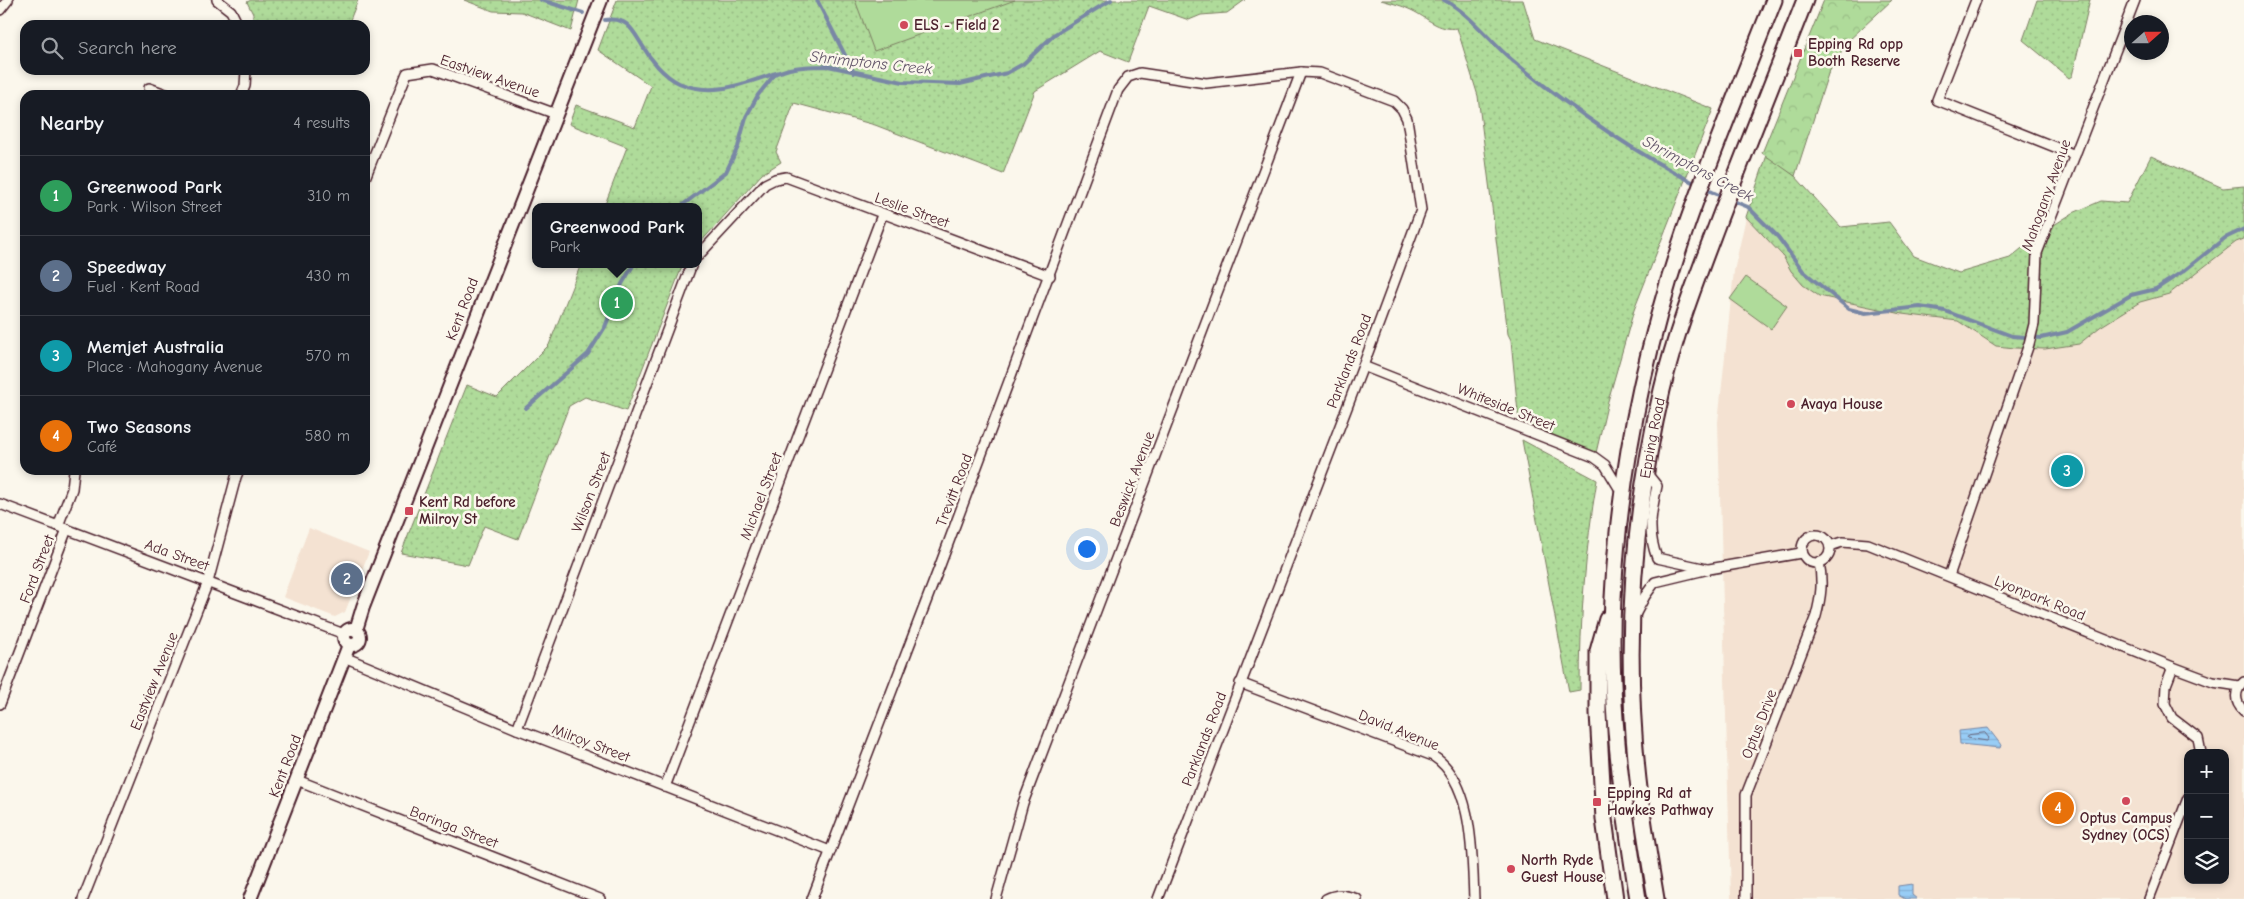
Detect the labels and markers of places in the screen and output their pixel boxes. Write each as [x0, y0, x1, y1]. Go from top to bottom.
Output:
place label: ELS - Field 2 [914, 16, 1000, 34]
marker: ELS - Field 2 [898, 19, 910, 31]
place label: Epping Rd opp Booth Reserve [1808, 35, 1903, 70]
marker: Epping Rd opp Booth Reserve [1792, 47, 1804, 59]
pin: 1 [601, 284, 633, 322]
place label: Avaya House [1801, 395, 1883, 413]
marker: Avaya House [1785, 398, 1797, 410]
pin: 3 [2051, 452, 2083, 490]
place label: Kent Rd before Milroy St [419, 493, 516, 528]
marker: Kent Rd before Milroy St [403, 505, 415, 517]
pin: 2 [331, 560, 363, 598]
place label: Epping Rd at Hawkes Pathway [1607, 784, 1713, 819]
pin: 4 [2042, 789, 2074, 827]
marker: Optus Campus Sydney (OCS) [2120, 795, 2132, 807]
marker: Epping Rd at Hawkes Pathway [1591, 796, 1603, 808]
place label: Optus Campus Sydney (OCS) [2080, 809, 2172, 844]
place label: North Ryde Guest House [1521, 851, 1603, 886]
marker: North Ryde Guest House [1505, 863, 1517, 875]

